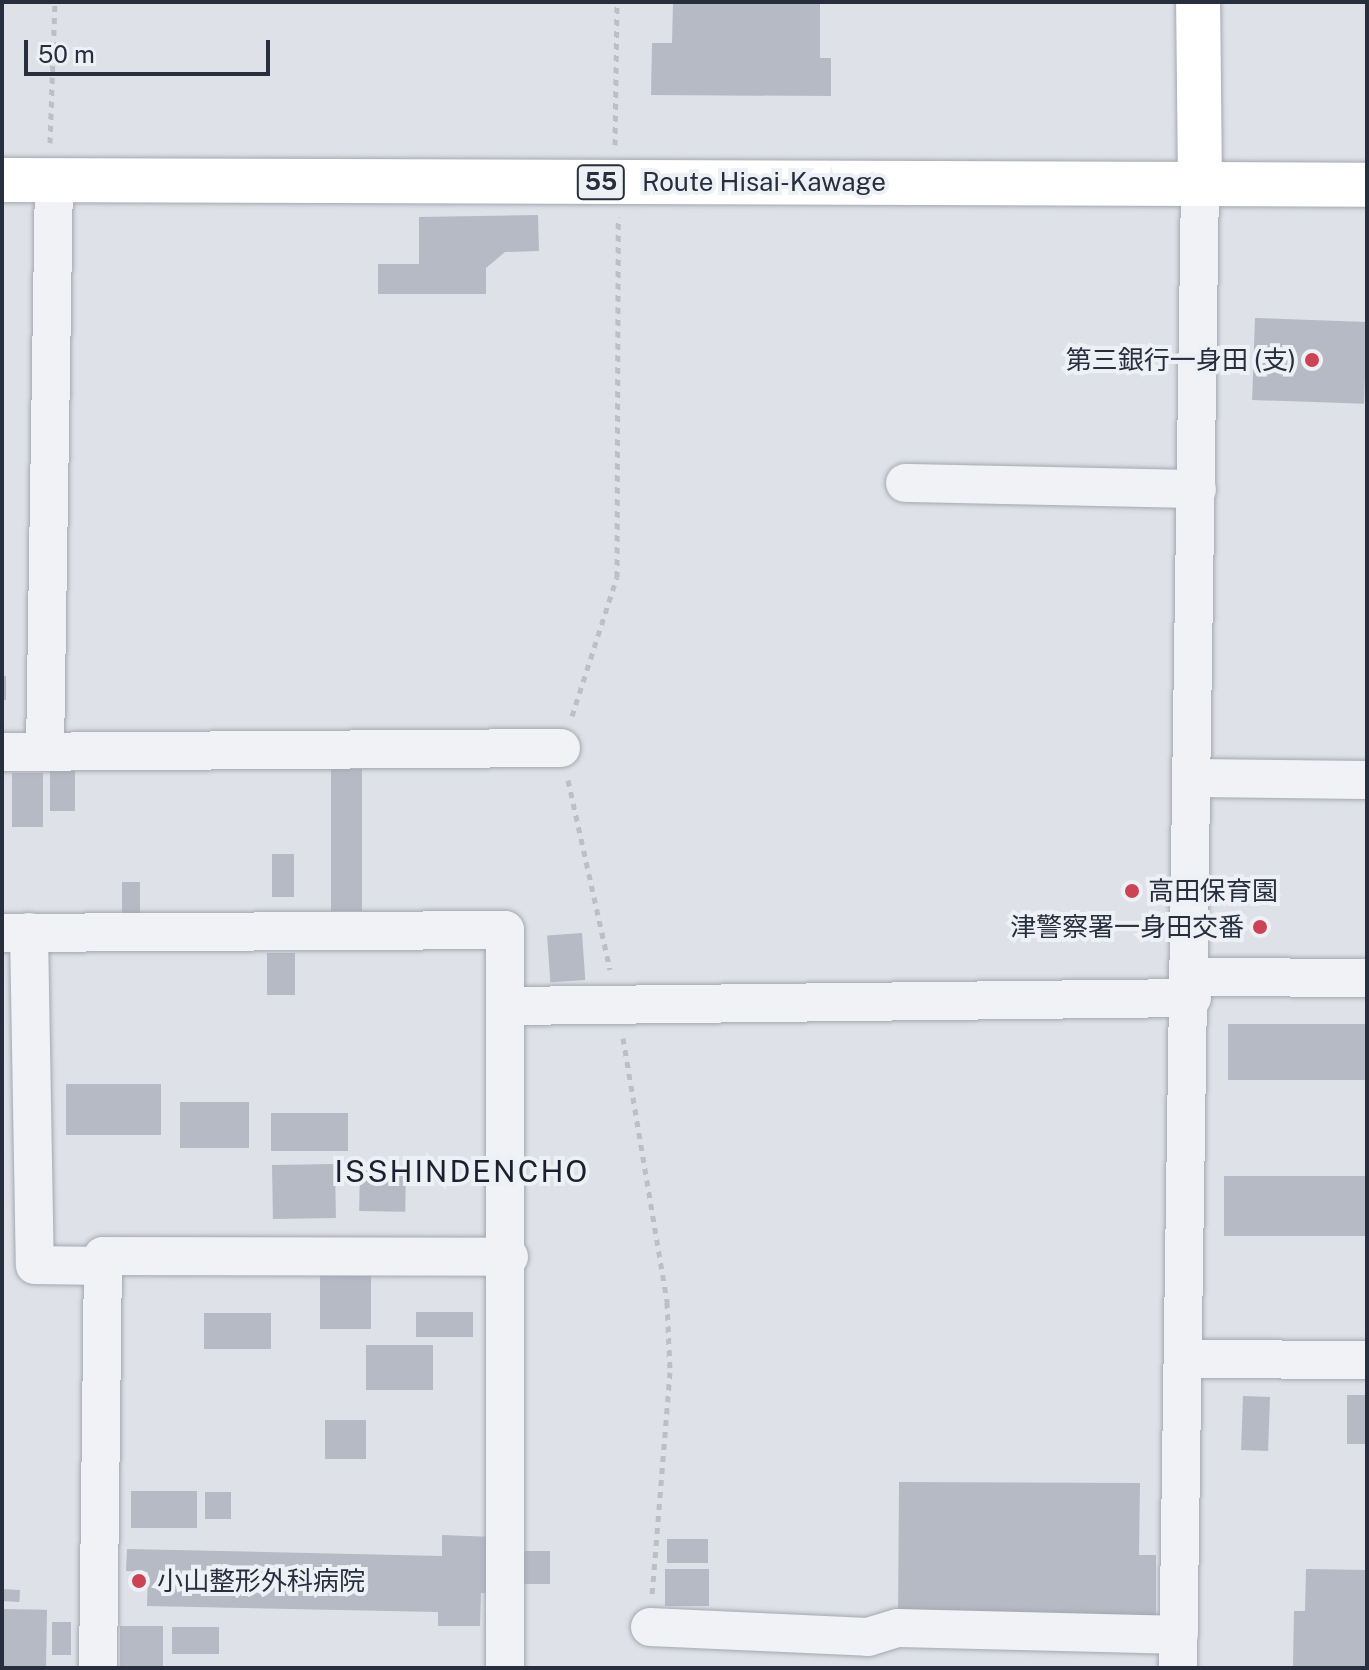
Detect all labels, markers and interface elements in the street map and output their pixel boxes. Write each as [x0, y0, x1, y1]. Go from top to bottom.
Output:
scale bar [28, 24, 274, 74]
text: 50 m [38, 40, 95, 68]
road number: 55 [575, 162, 627, 202]
street label: Route Hisai-Kawage [642, 166, 886, 198]
place label: 第三銀行一身田 (支) [1066, 344, 1296, 376]
marker: 第三銀行一身田 (支) [1303, 351, 1321, 369]
place label: 高田保育園 [1148, 875, 1278, 907]
marker: 高田保育園 [1123, 882, 1141, 900]
place label: 津警察署一身田交番 [1010, 911, 1244, 943]
marker: 津警察署一身田交番 [1251, 918, 1269, 936]
district label: ISSHINDENCHO [335, 1153, 589, 1189]
place label: 小山整形外科病院 [157, 1565, 365, 1597]
marker: 小山整形外科病院 [128, 1570, 150, 1592]

